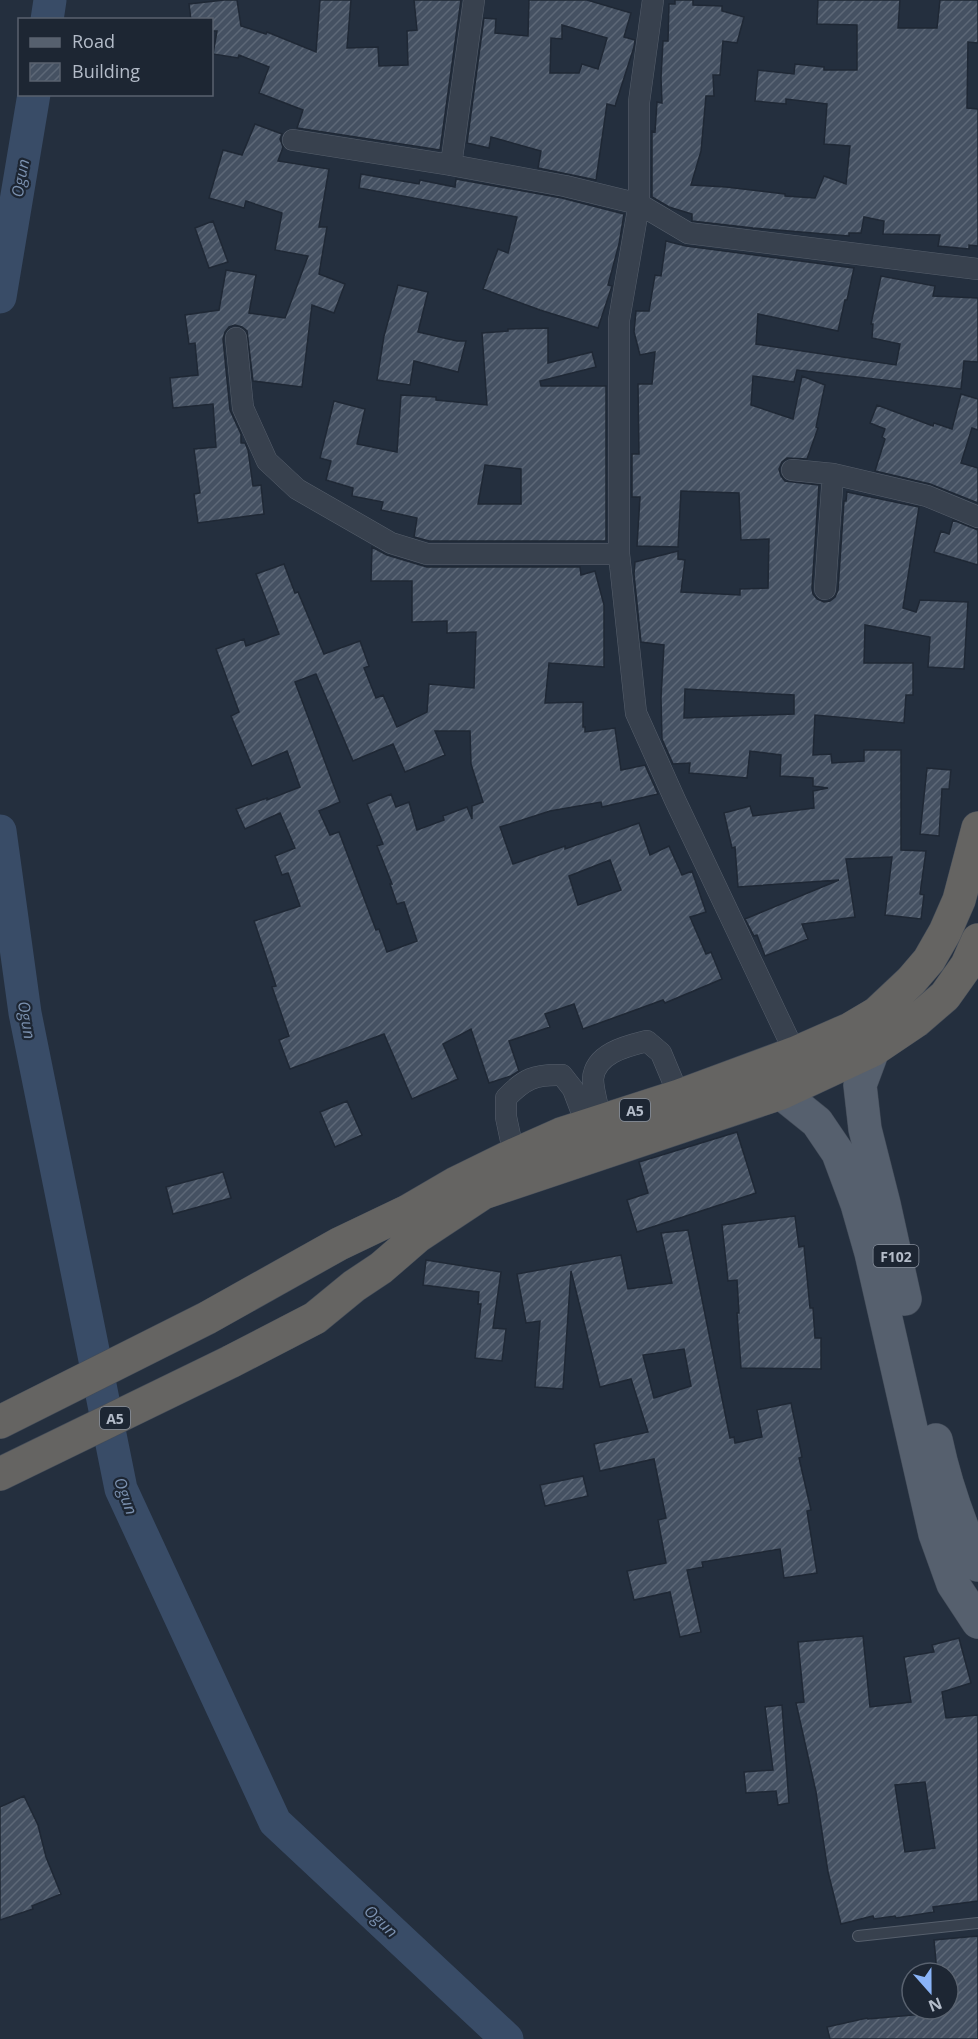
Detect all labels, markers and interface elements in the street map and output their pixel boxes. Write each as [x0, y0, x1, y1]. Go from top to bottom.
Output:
legend [18, 18, 213, 96]
text: Road [72, 29, 115, 53]
text: Building [72, 59, 140, 83]
water label: Ogun [6, 157, 34, 199]
water label: Ogun [13, 999, 41, 1041]
road number: A5 [620, 1099, 650, 1121]
road number: F102 [874, 1245, 918, 1267]
road number: A5 [100, 1407, 130, 1429]
water label: Ogun [109, 1474, 143, 1518]
water label: Ogun [359, 1900, 403, 1942]
north arrow [900, 1961, 960, 2021]
text: N [925, 1992, 945, 2018]

